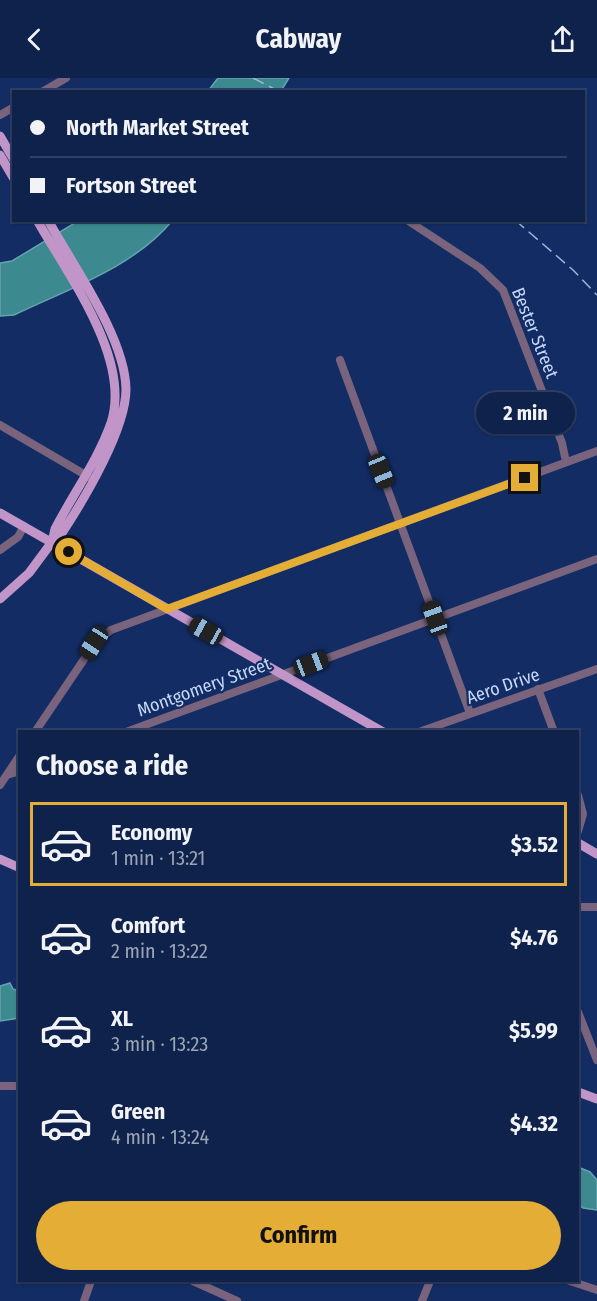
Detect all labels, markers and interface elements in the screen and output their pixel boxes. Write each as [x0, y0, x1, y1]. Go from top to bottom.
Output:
icon: back [18, 23, 51, 56]
text: Cabway [256, 23, 341, 55]
icon: share [546, 23, 579, 56]
text: North Market Street [66, 114, 249, 141]
text: Fortson Street [66, 172, 197, 199]
street label: Bester Street [507, 285, 563, 382]
callout: 2 min [476, 391, 574, 433]
text: 2 min [503, 401, 548, 425]
car [366, 451, 396, 491]
route end [511, 464, 538, 491]
route start [55, 538, 82, 565]
car [420, 598, 450, 638]
car [186, 614, 226, 648]
car [77, 623, 111, 663]
car [291, 649, 331, 679]
street label: Montgomery Street [134, 653, 274, 721]
street label: Aero Drive [464, 663, 543, 709]
text: Choose a ride [36, 750, 188, 782]
icon: car [39, 817, 93, 871]
text: Economy [111, 819, 192, 846]
text: $3.52 [511, 831, 558, 858]
text: 1 min · 13:21 [111, 846, 205, 870]
icon: car [39, 910, 93, 964]
text: Comfort [111, 912, 185, 939]
text: $4.76 [510, 924, 558, 951]
text: 2 min · 13:22 [111, 939, 208, 963]
icon: car [39, 1003, 93, 1057]
text: XL [111, 1005, 133, 1032]
text: $5.99 [509, 1017, 558, 1044]
text: 3 min · 13:23 [111, 1032, 208, 1056]
icon: car [39, 1096, 93, 1150]
text: Green [111, 1098, 165, 1125]
text: $4.32 [510, 1110, 558, 1137]
text: 4 min · 13:24 [111, 1125, 209, 1149]
button: Confirm [36, 1201, 561, 1270]

